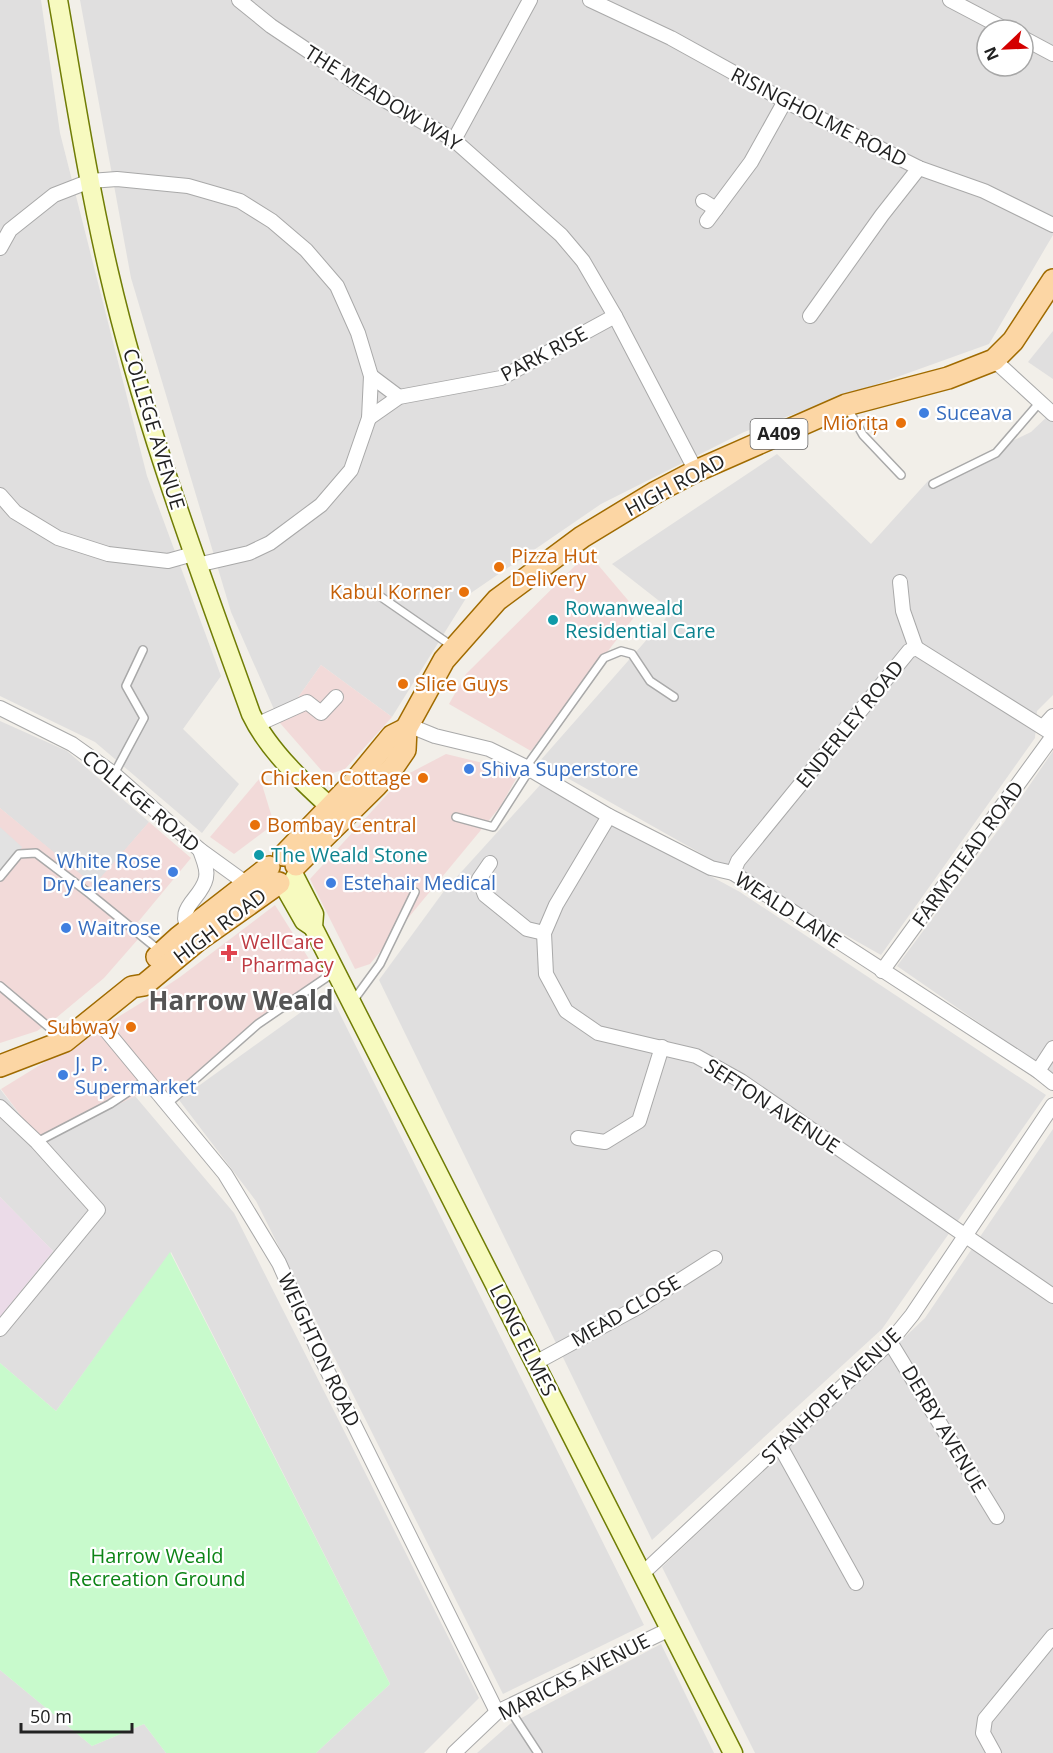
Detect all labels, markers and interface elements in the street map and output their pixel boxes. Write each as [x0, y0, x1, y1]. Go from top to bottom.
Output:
north arrow [975, 18, 1035, 78]
street label: THE MEADOW WAY [300, 38, 467, 157]
text: N [979, 44, 1004, 64]
street label: RISINGHOLME ROAD [727, 60, 912, 173]
street label: PARK RISE [496, 319, 592, 388]
street label: COLLEGE AVENUE [117, 345, 192, 513]
place label: Suceava [936, 399, 1012, 426]
marker: Suceava [917, 406, 931, 420]
place label: Miorița [822, 409, 889, 436]
marker: Miorița [894, 416, 908, 430]
road number: A409 [750, 419, 808, 449]
street label: HIGH ROAD [620, 447, 730, 522]
place label: Pizza Hut Delivery [511, 542, 597, 592]
marker: Pizza Hut Delivery [492, 560, 506, 574]
place label: Kabul Korner [330, 578, 452, 605]
marker: Kabul Korner [457, 585, 471, 599]
place label: Rowanweald Residential Care [565, 594, 716, 644]
marker: Rowanweald Residential Care [546, 613, 560, 627]
street label: ENDERLEY ROAD [790, 654, 910, 793]
place label: Slice Guys [415, 670, 508, 697]
marker: Slice Guys [396, 677, 410, 691]
street label: COLLEGE ROAD [77, 743, 206, 858]
place label: Shiva Superstore [481, 755, 639, 782]
marker: Shiva Superstore [462, 762, 476, 776]
place label: Chicken Cottage [260, 764, 411, 791]
marker: Chicken Cottage [416, 771, 430, 785]
street label: FARMSTEAD ROAD [906, 775, 1030, 932]
place label: Bombay Central [267, 811, 417, 838]
marker: Bombay Central [248, 818, 262, 832]
place label: The Weald Stone [271, 841, 428, 868]
place label: White Rose Dry Cleaners [42, 847, 161, 897]
marker: The Weald Stone [252, 848, 266, 862]
marker: White Rose Dry Cleaners [166, 865, 180, 879]
street label: WEALD LANE [730, 865, 847, 954]
place label: Estehair Medical [343, 869, 496, 896]
marker: Estehair Medical [324, 876, 338, 890]
street label: HIGH ROAD [168, 882, 272, 969]
place label: Waitrose [78, 914, 161, 941]
marker: Waitrose [59, 921, 73, 935]
place label: WellCare Pharmacy [241, 928, 335, 978]
marker: WellCare Pharmacy [222, 946, 236, 960]
district label: Harrow Weald [149, 982, 333, 1018]
place label: Subway [47, 1013, 120, 1040]
marker: Subway [124, 1020, 138, 1034]
place label: J. P. Supermarket [73, 1050, 197, 1100]
street label: SEFTON AVENUE [700, 1052, 845, 1159]
marker: J. P. Supermarket [56, 1068, 70, 1082]
street label: MEAD CLOSE [566, 1268, 685, 1353]
street label: WEIGHTON ROAD [272, 1269, 367, 1431]
street label: LONG ELMES [484, 1279, 563, 1400]
street label: STANHOPE AVENUE [755, 1322, 906, 1470]
street label: DERBY AVENUE [896, 1360, 993, 1497]
park label: Harrow Weald Recreation Ground [69, 1542, 245, 1592]
street label: MARICAS AVENUE [494, 1627, 654, 1726]
scale bar [21, 1696, 132, 1734]
text: 50 m [30, 1704, 72, 1728]

